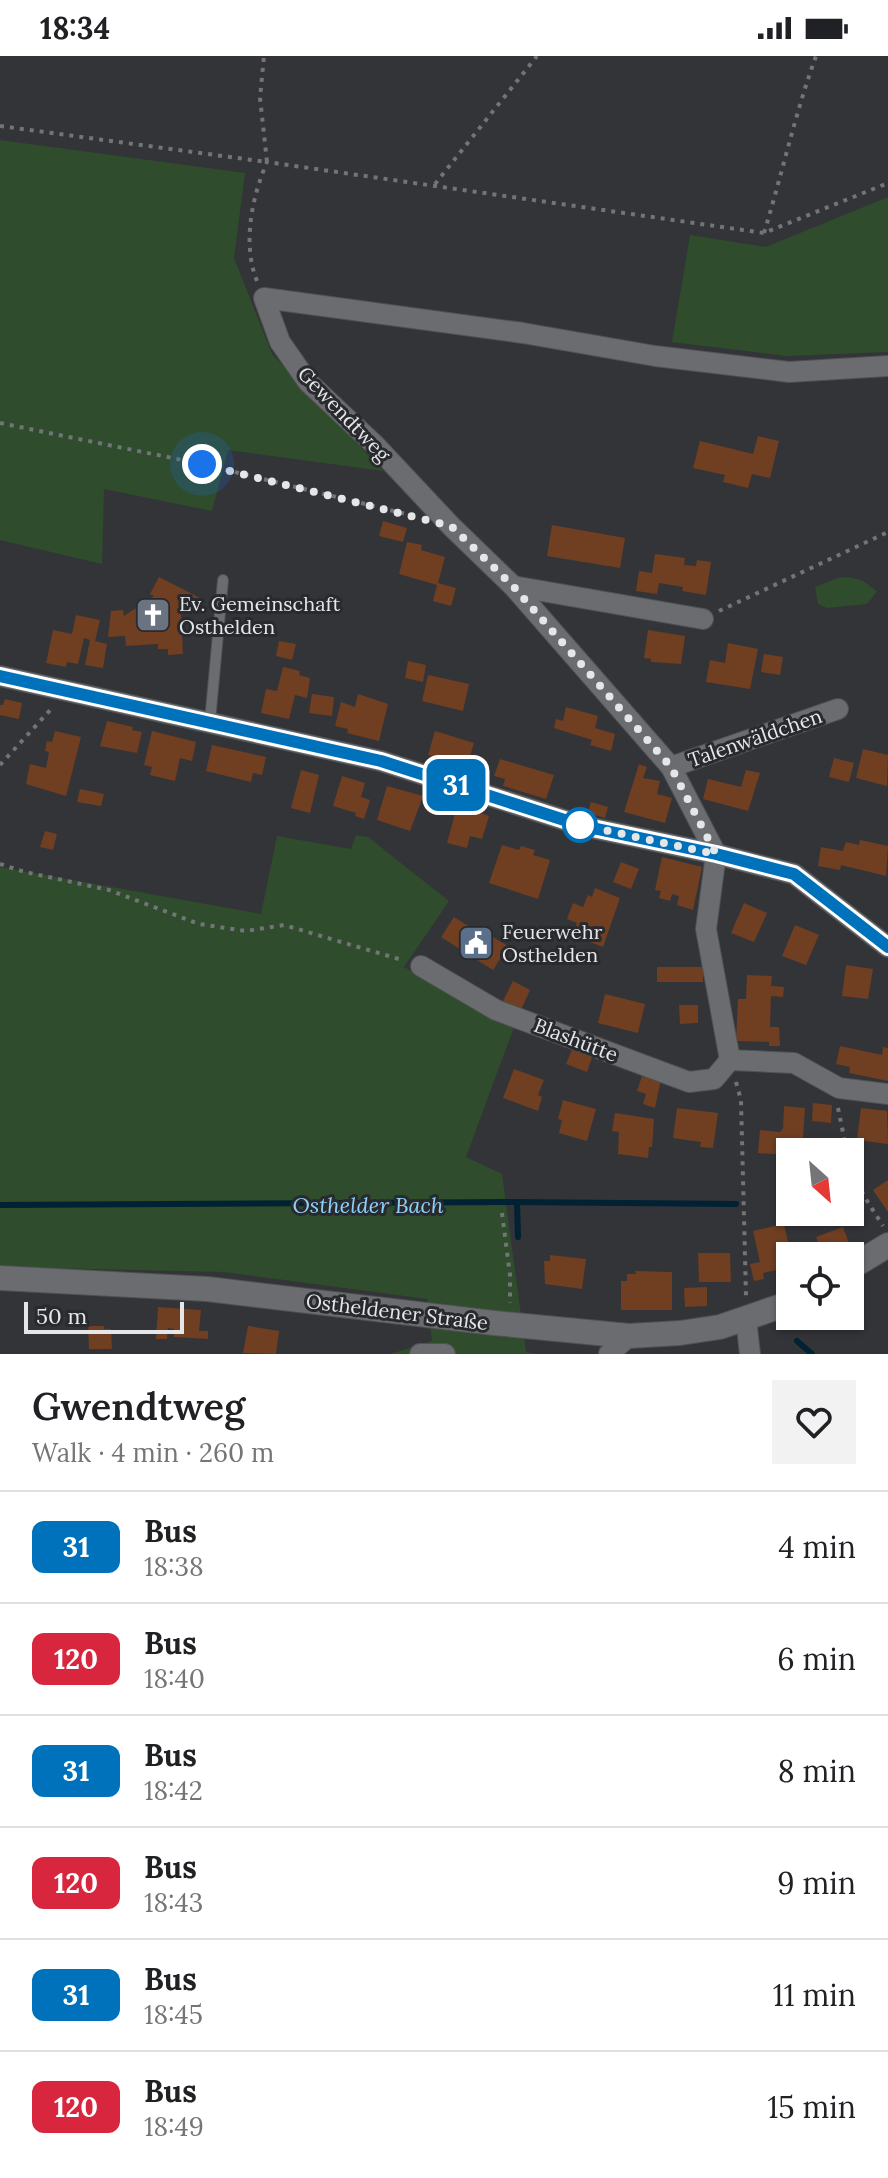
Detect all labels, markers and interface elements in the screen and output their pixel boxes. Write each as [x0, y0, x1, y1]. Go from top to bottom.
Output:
text: 18:34 [40, 9, 110, 47]
street label: Gewendtweg [293, 361, 396, 467]
your location [182, 444, 222, 484]
place label: Ev. Gemeinschaft Osthelden [179, 591, 340, 639]
church icon: Ev. Gemeinschaft Osthelden [134, 596, 172, 634]
street label: Talenwäldchen [685, 703, 825, 772]
line badge: 31 [420, 759, 492, 811]
text: 31 [442, 767, 470, 803]
unlabelled marker [563, 808, 597, 842]
place label: Feuerwehr Osthelden [502, 919, 603, 967]
public building icon: Feuerwehr Osthelden [457, 924, 495, 962]
street label: Blashütte [531, 1012, 622, 1067]
north arrow [776, 1138, 864, 1226]
map controls [776, 1138, 864, 1330]
water label: Osthelder Bach [292, 1191, 444, 1219]
button: locate [776, 1242, 864, 1330]
street label: Ostheldener Straße [305, 1288, 490, 1335]
scale bar [24, 1298, 184, 1334]
text: 50 m [36, 1302, 87, 1330]
button: heart [772, 1380, 856, 1464]
text: Gwendtweg [32, 1382, 245, 1430]
text: Walk · 4 min · 260 m [32, 1436, 274, 1469]
text: Bus [144, 1512, 197, 1550]
text: 4 min [778, 1528, 856, 1566]
text: 31 [62, 1529, 90, 1565]
text: 18:38 [144, 1550, 204, 1583]
text: Bus [144, 1624, 197, 1662]
text: 6 min [777, 1640, 856, 1678]
text: 120 [54, 1641, 98, 1677]
text: 18:40 [144, 1662, 205, 1695]
text: Bus [144, 1736, 197, 1774]
text: 8 min [778, 1752, 856, 1790]
text: 31 [62, 1753, 90, 1789]
text: 18:42 [144, 1774, 203, 1807]
text: Bus [144, 1848, 197, 1886]
text: 9 min [777, 1864, 856, 1902]
text: 120 [54, 1865, 98, 1901]
text: 18:43 [144, 1886, 203, 1919]
text: Bus [144, 1960, 197, 1998]
text: 11 min [773, 1976, 856, 2014]
text: 31 [62, 1977, 90, 2013]
text: 18:45 [144, 1998, 203, 2031]
text: Bus [144, 2072, 197, 2110]
text: 15 min [767, 2088, 856, 2126]
text: 120 [54, 2089, 98, 2125]
text: 18:49 [144, 2110, 204, 2143]

